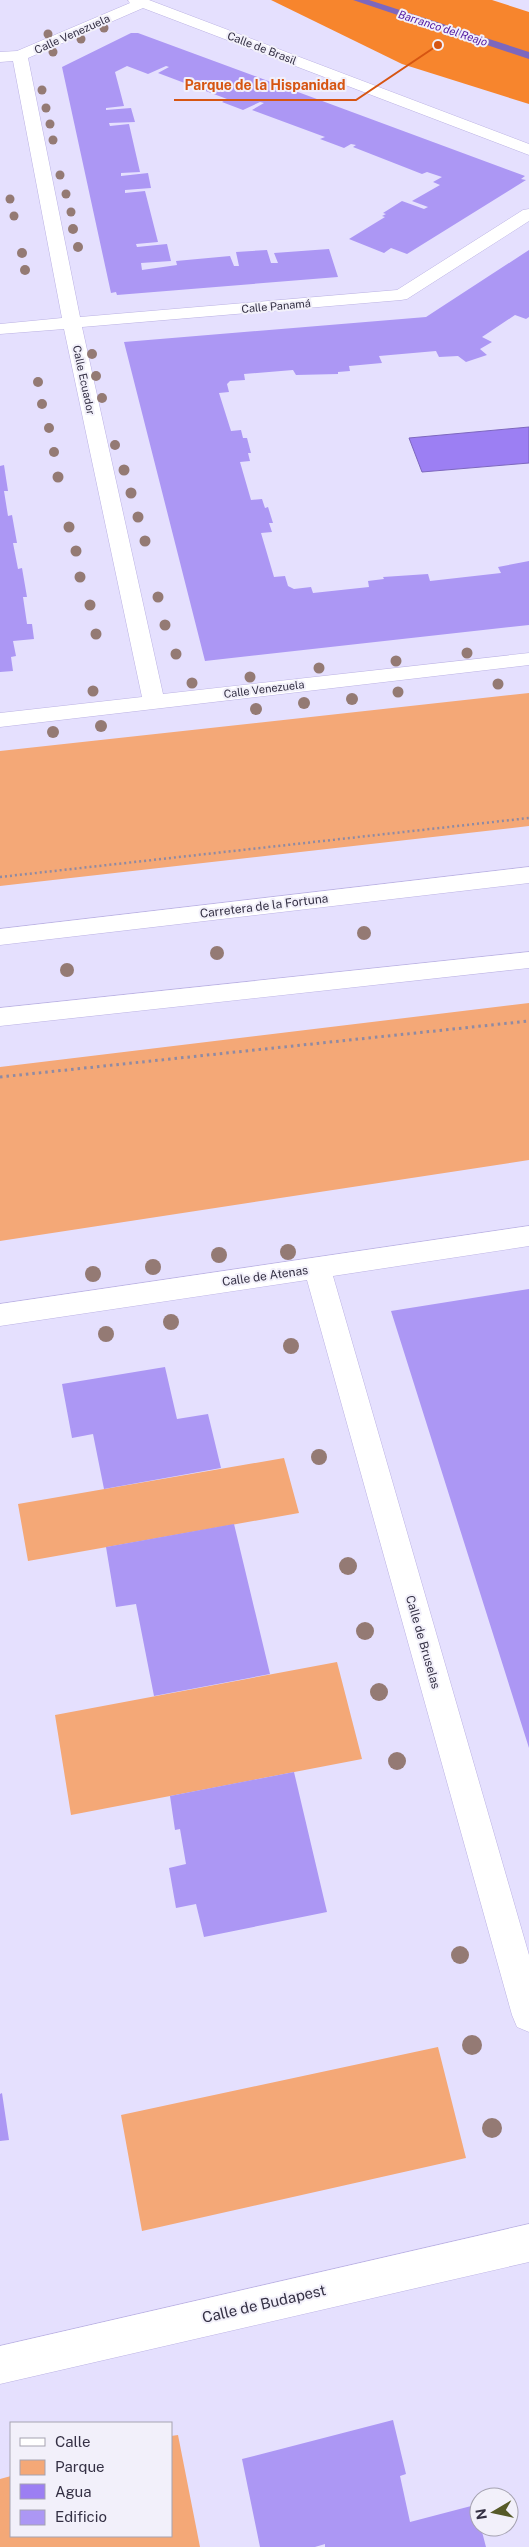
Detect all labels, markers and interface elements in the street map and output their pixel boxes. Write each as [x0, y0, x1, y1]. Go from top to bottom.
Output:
water label: Barranco del Reajo [397, 8, 489, 48]
street label: Calle Venezuela [32, 12, 112, 56]
street label: Calle de Brasil [226, 29, 298, 67]
callout: Parque de la Hispanidad [174, 71, 356, 100]
text: Parque de la Hispanidad [184, 77, 346, 93]
street label: Calle Panamá [241, 297, 311, 315]
street label: Calle Ecuador [71, 344, 97, 416]
street label: Calle Venezuela [223, 678, 305, 700]
street label: Carretera de la Fortuna [199, 891, 329, 921]
street label: Calle de Atenas [221, 1263, 309, 1289]
street label: Calle de Bruselas [403, 1594, 443, 1690]
street label: Calle de Budapest [200, 2281, 328, 2326]
legend [10, 2422, 172, 2537]
text: Calle [55, 2433, 91, 2450]
text: Parque [55, 2458, 105, 2475]
text: Agua [55, 2483, 92, 2500]
north arrow [469, 2487, 519, 2537]
text: N [472, 2507, 490, 2521]
text: Edificio [55, 2508, 107, 2525]

